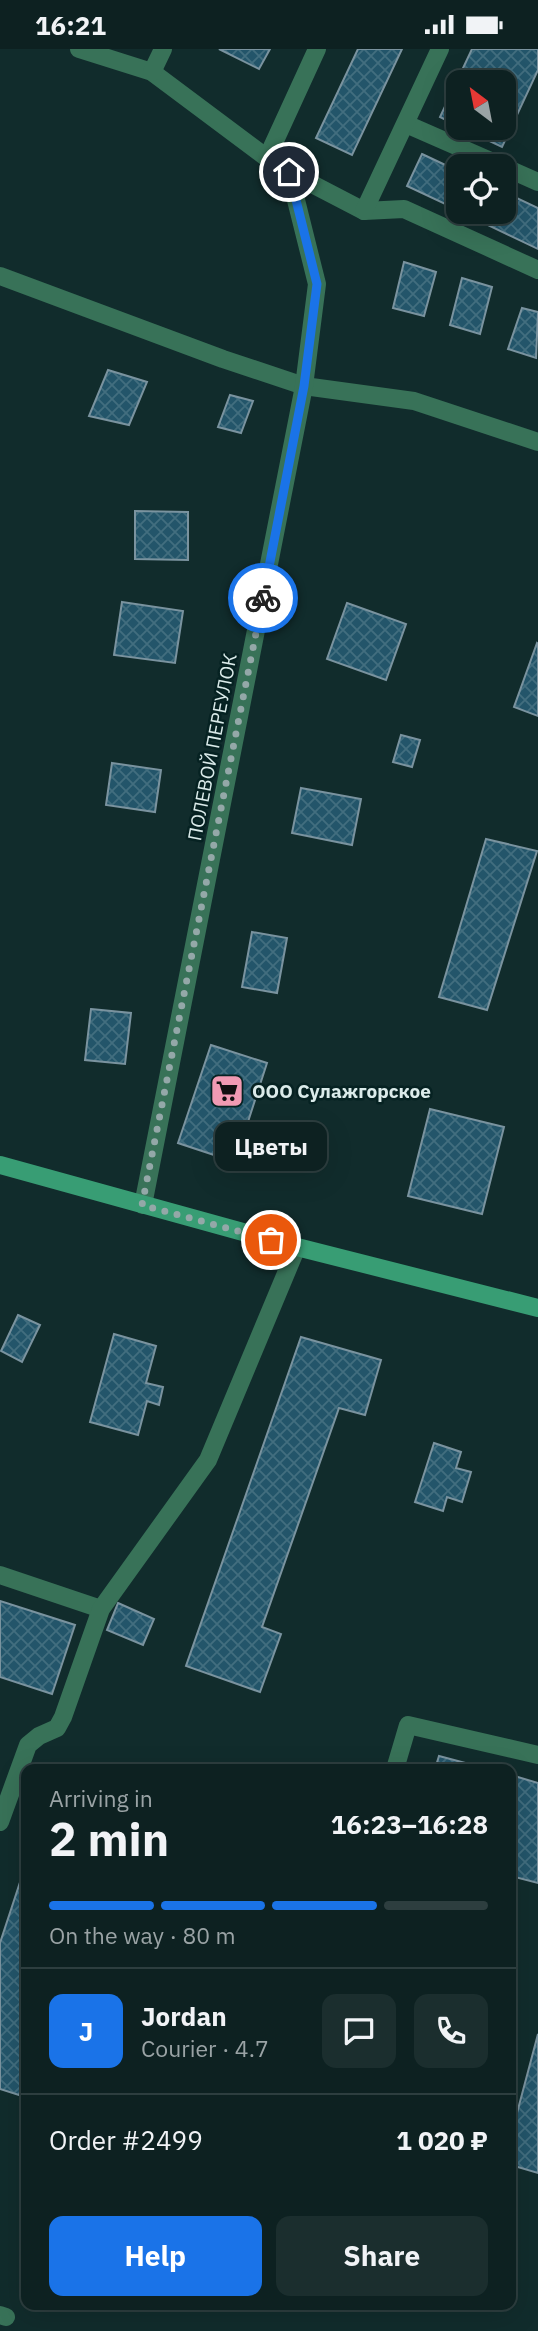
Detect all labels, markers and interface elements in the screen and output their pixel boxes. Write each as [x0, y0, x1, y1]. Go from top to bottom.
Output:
text: 16:21 [35, 8, 106, 42]
north arrow [446, 70, 516, 140]
map controls [446, 70, 516, 224]
pin [259, 142, 319, 202]
icon: home [270, 153, 308, 191]
button: locate [446, 154, 516, 224]
courier [228, 563, 298, 633]
icon: bike [244, 579, 282, 617]
street label: ПОЛЕВОЙ ПЕРЕУЛОК [182, 651, 242, 843]
supermarket icon: ООО Сулажгорское [208, 1072, 246, 1110]
place label: ООО Сулажгорское [252, 1079, 431, 1103]
callout: Цветы [215, 1121, 327, 1170]
text: Цветы [234, 1131, 308, 1161]
pin [241, 1210, 301, 1270]
icon: bag [252, 1221, 290, 1259]
text: Arriving in [49, 1783, 153, 1813]
text: 16:23–16:28 [331, 1807, 488, 1841]
text: 2 min [49, 1809, 169, 1869]
text: On the way · 80 m [49, 1920, 236, 1950]
button: chat [322, 1994, 396, 2068]
button: phone [414, 1994, 488, 2068]
text: Jordan [141, 1999, 227, 2033]
text: J [79, 2014, 93, 2048]
text: Courier · 4.7 [141, 2033, 269, 2063]
text: Order #2499 [49, 2123, 203, 2157]
text: 1 020 ₽ [396, 2123, 488, 2157]
button: Help [49, 2216, 262, 2296]
button: Share [276, 2216, 488, 2296]

